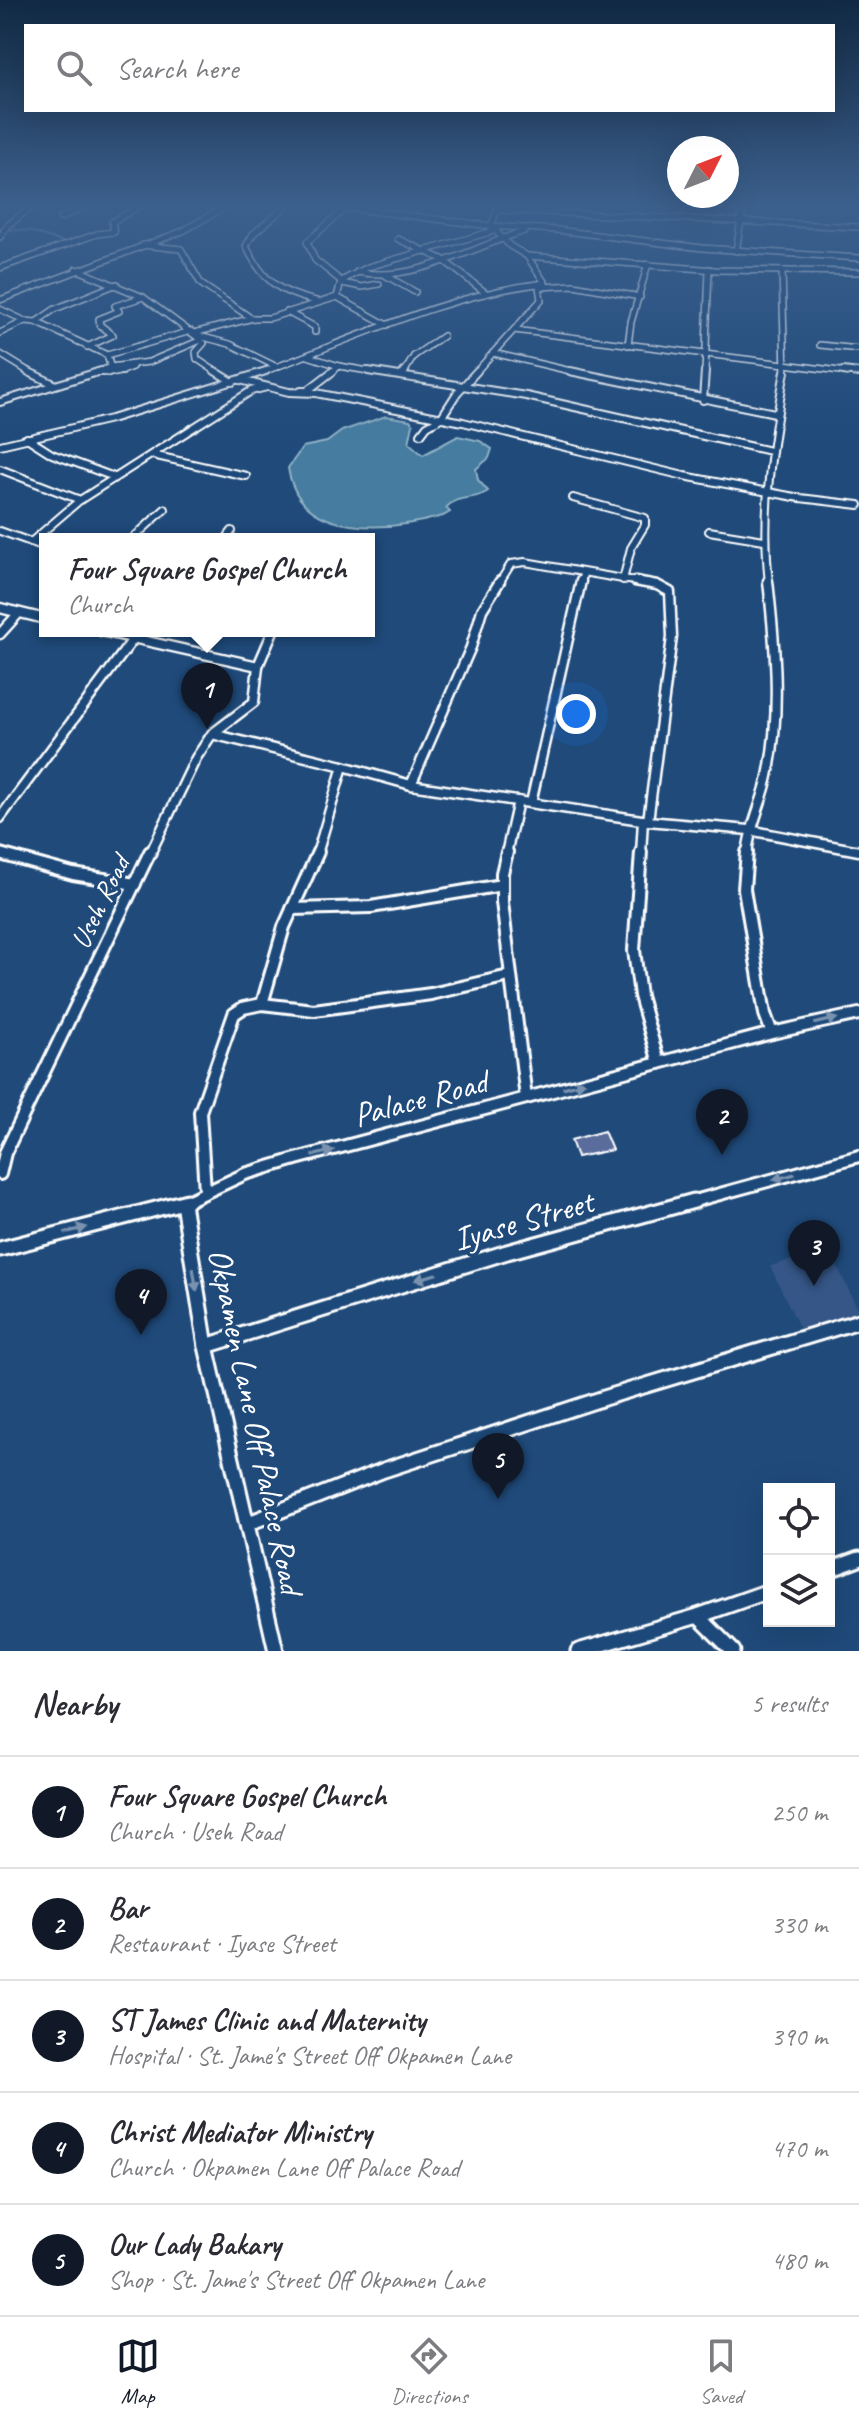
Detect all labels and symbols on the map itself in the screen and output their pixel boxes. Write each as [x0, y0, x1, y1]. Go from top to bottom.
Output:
north arrow [667, 136, 739, 208]
pin: 1 [181, 663, 233, 729]
your location [556, 694, 596, 734]
street label: Useh Road [63, 846, 139, 954]
one-way arrow [814, 1014, 839, 1027]
street label: Palace Road [348, 1058, 496, 1136]
one-way arrow [562, 1079, 587, 1091]
pin: 2 [696, 1089, 748, 1155]
one-way arrow [311, 1147, 336, 1159]
one-way arrow [771, 1171, 795, 1184]
street label: Iyase Street [448, 1179, 602, 1260]
pin: 3 [788, 1220, 840, 1286]
one-way arrow [63, 1223, 88, 1235]
street label: Okpamen Lane Off Palace Road [198, 1244, 315, 1602]
one-way arrow [189, 1267, 202, 1292]
pin: 4 [115, 1269, 167, 1335]
one-way arrow [413, 1272, 437, 1284]
pin: 5 [472, 1433, 524, 1499]

